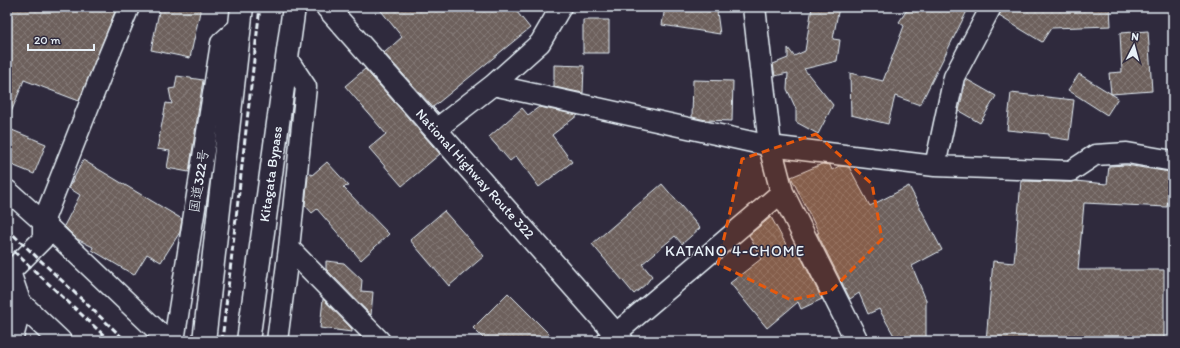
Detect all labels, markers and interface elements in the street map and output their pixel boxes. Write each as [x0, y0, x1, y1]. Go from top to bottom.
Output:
scale bar [28, 26, 94, 52]
north arrow [1114, 26, 1154, 66]
text: N [1131, 30, 1139, 43]
text: 20 m [34, 33, 61, 47]
street label: National Highway Route 322 [412, 105, 538, 243]
street label: Kitagata Bypass [256, 125, 286, 223]
street label: 国道322号 [186, 148, 212, 214]
district label: KATANO 4-CHOME [665, 242, 805, 260]

